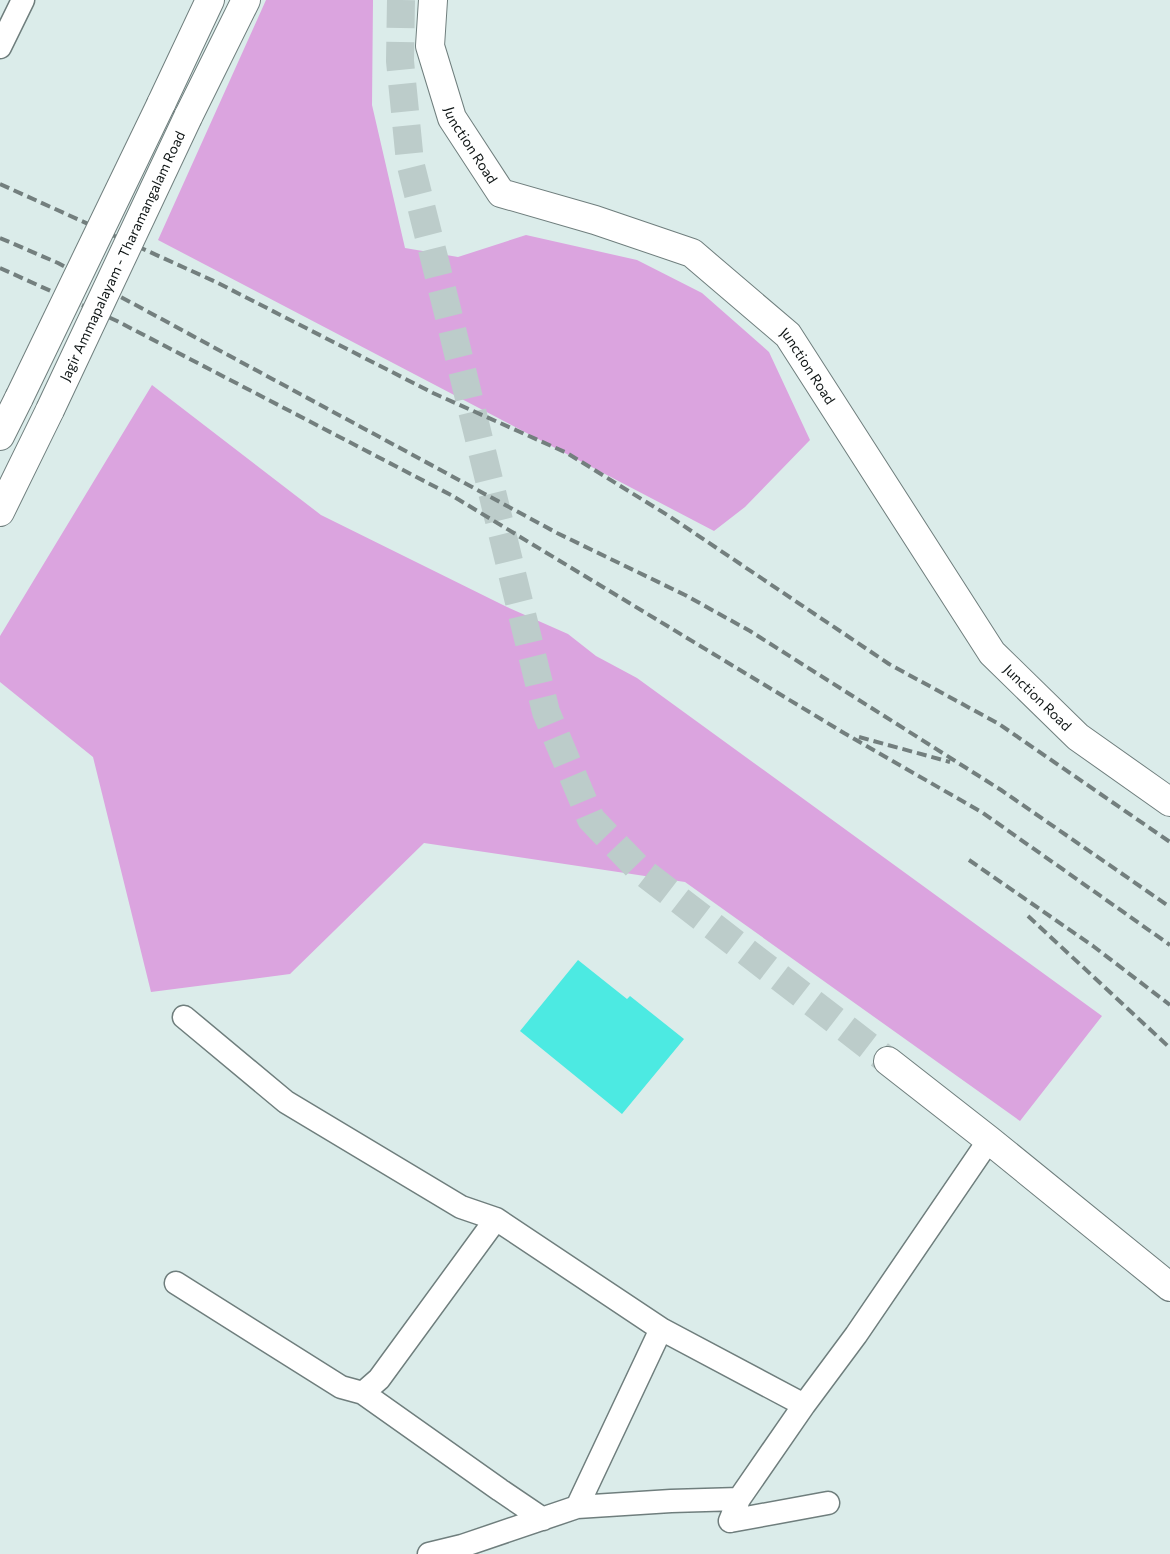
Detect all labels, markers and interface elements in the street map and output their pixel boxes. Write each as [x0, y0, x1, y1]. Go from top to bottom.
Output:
street label: Junction Road [441, 104, 501, 187]
street label: Jagir Ammapalayam - Tharamangalam Road [56, 128, 188, 384]
street label: Junction Road [777, 323, 839, 407]
street label: Junction Road [1000, 660, 1075, 734]

